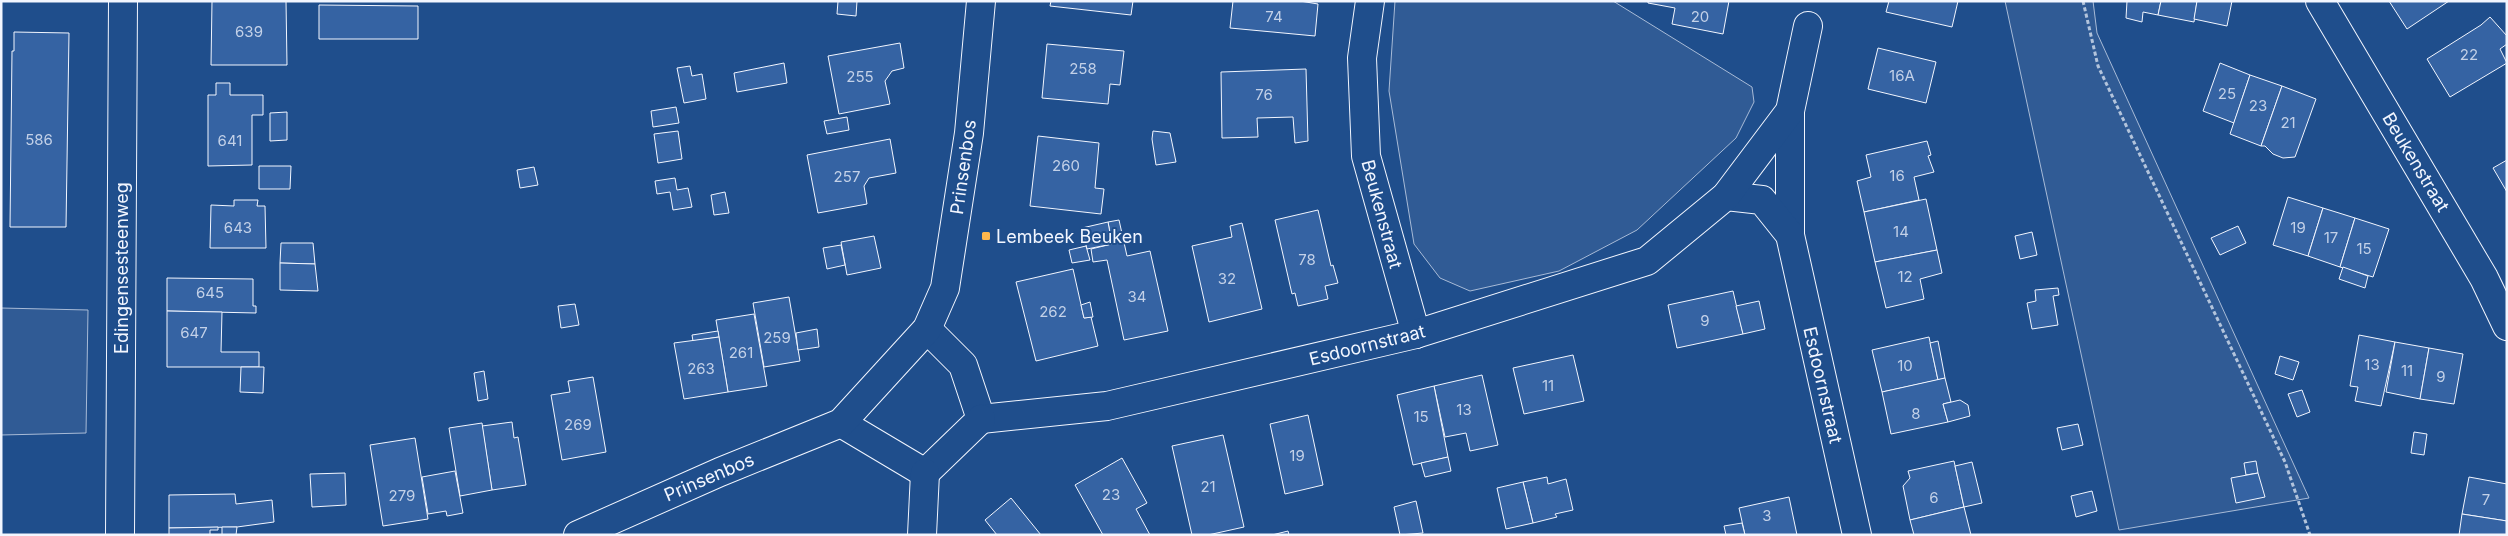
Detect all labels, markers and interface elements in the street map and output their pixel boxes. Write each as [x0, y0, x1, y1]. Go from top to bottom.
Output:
house number: 74 [1265, 7, 1283, 26]
house number: 20 [1691, 7, 1709, 26]
house number: 639 [235, 22, 263, 41]
house number: 22 [2460, 45, 2478, 64]
house number: 258 [1069, 59, 1097, 78]
house number: 16A [1889, 66, 1915, 85]
house number: 255 [846, 67, 874, 86]
house number: 25 [2218, 84, 2236, 103]
house number: 76 [1255, 85, 1273, 104]
house number: 23 [2249, 96, 2267, 115]
street label: Beukenstraat [2378, 109, 2454, 215]
house number: 21 [2280, 113, 2296, 132]
street label: Prinsenbos [946, 118, 980, 216]
house number: 586 [25, 130, 53, 149]
house number: 641 [218, 131, 242, 150]
house number: 260 [1052, 156, 1080, 175]
street label: Beukenstraat [1357, 157, 1407, 271]
house number: 16 [1889, 166, 1905, 185]
house number: 257 [834, 167, 860, 186]
street label: Edingensesteenweg [111, 182, 132, 354]
house number: 643 [224, 218, 252, 237]
house number: 19 [2290, 218, 2306, 237]
house number: 14 [1893, 222, 1909, 241]
place label: Lembeek Beuken [996, 226, 1143, 247]
house number: 17 [2324, 228, 2338, 247]
marker: Lembeek Beuken [980, 230, 992, 242]
house number: 15 [2356, 239, 2372, 258]
house number: 78 [1298, 250, 1316, 269]
house number: 12 [1897, 267, 1913, 286]
house number: 32 [1218, 269, 1236, 288]
house number: 645 [196, 283, 224, 302]
house number: 34 [1128, 287, 1146, 306]
house number: 262 [1039, 302, 1067, 321]
house number: 9 [1700, 311, 1710, 330]
street label: Esdoornstraat [1307, 320, 1427, 370]
house number: 647 [180, 323, 208, 342]
street label: Esdoornstraat [1799, 325, 1847, 445]
house number: 259 [763, 328, 791, 347]
house number: 261 [729, 343, 753, 362]
house number: 13 [2364, 355, 2380, 374]
house number: 10 [1897, 356, 1913, 375]
house number: 263 [687, 359, 715, 378]
house number: 11 [2401, 361, 2413, 380]
house number: 9 [2436, 367, 2446, 386]
house number: 11 [1542, 376, 1554, 395]
house number: 13 [1456, 400, 1472, 419]
house number: 8 [1911, 404, 1921, 423]
house number: 15 [1413, 407, 1429, 426]
house number: 269 [564, 415, 592, 434]
house number: 19 [1289, 446, 1305, 465]
street label: Prinsenbos [661, 449, 757, 505]
house number: 21 [1200, 477, 1216, 496]
house number: 23 [1102, 485, 1120, 504]
house number: 279 [389, 486, 415, 505]
house number: 6 [1929, 488, 1939, 507]
house number: 7 [2482, 490, 2490, 509]
house number: 3 [1762, 506, 1772, 525]

